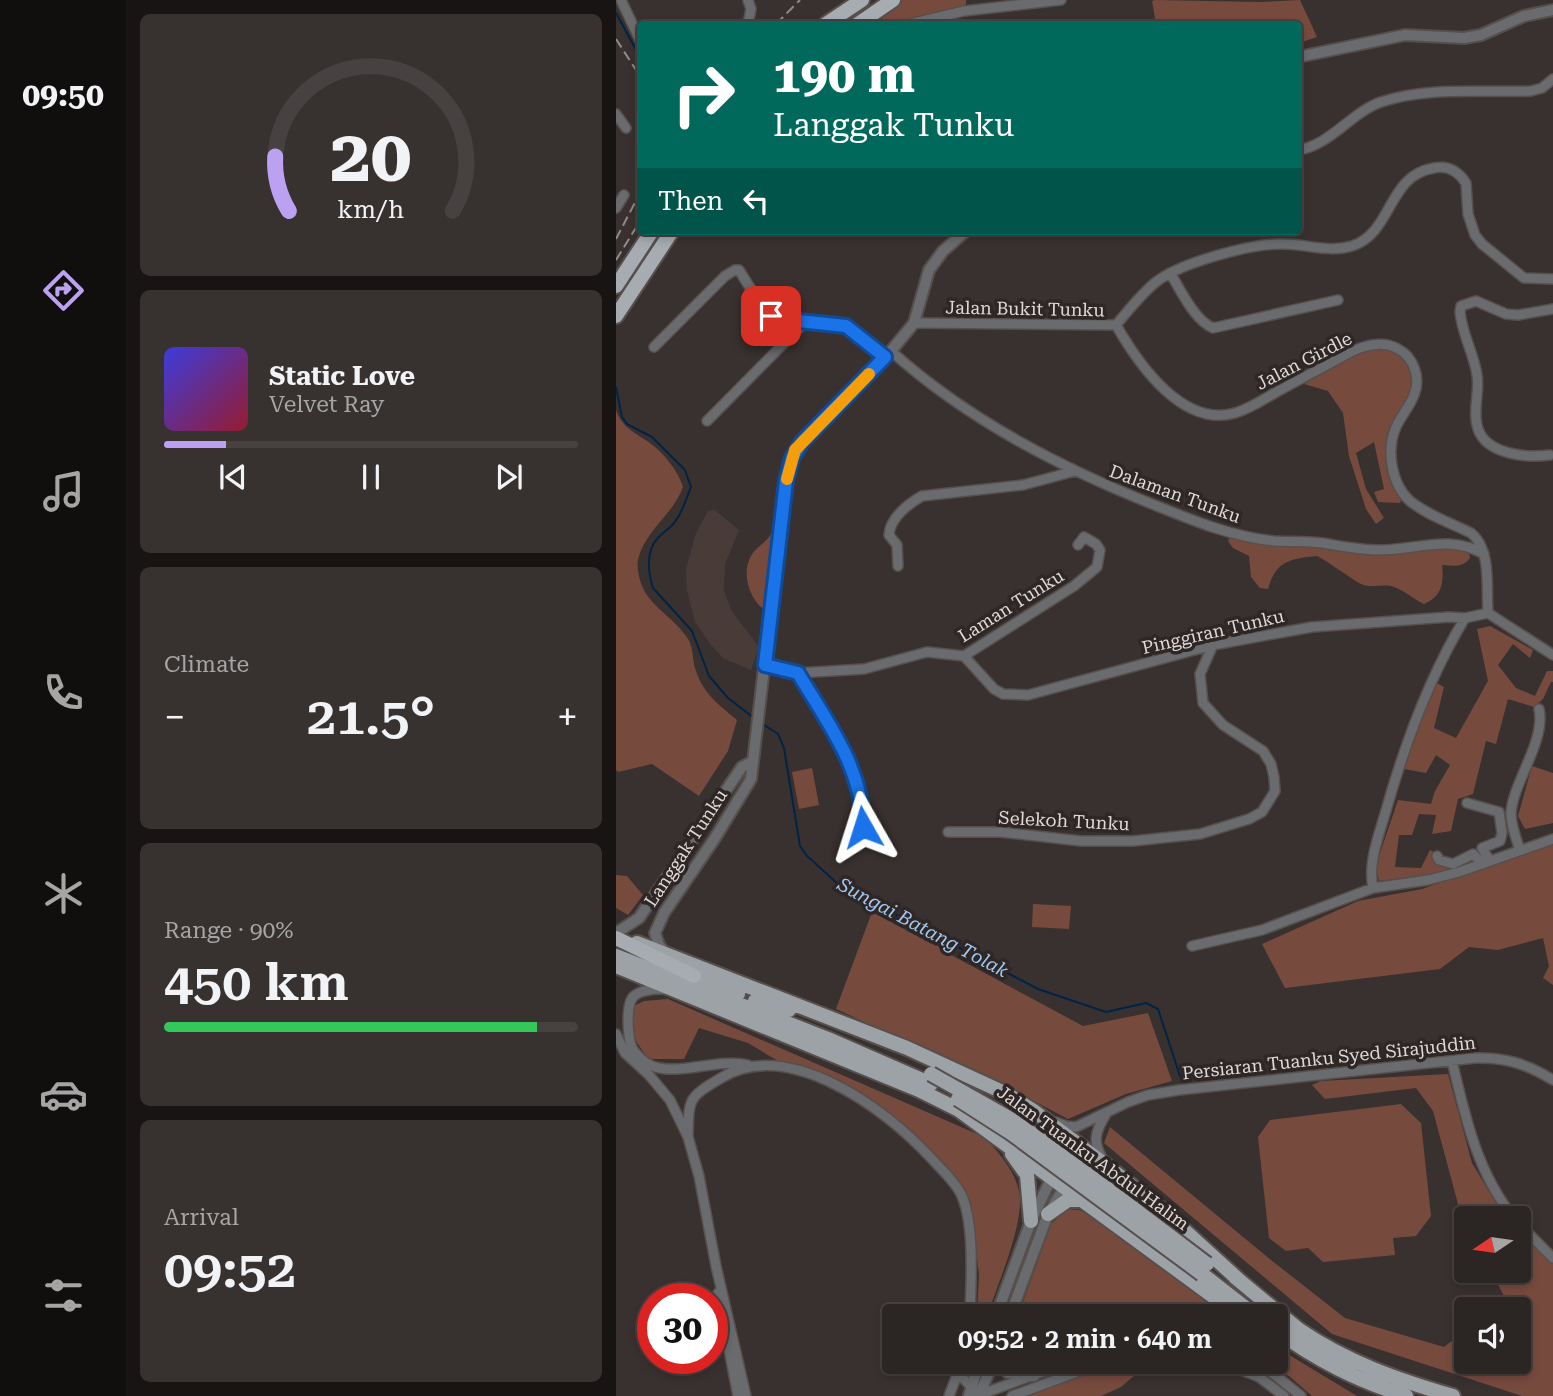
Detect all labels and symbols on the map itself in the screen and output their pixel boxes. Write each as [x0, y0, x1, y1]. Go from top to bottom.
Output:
pin [741, 286, 801, 346]
street label: Jalan Bukit Tunku [945, 297, 1105, 320]
street label: Jalan Girdle [1252, 327, 1355, 394]
street label: Dalaman Tunku [1107, 460, 1244, 527]
street label: Laman Tunku [954, 565, 1067, 646]
street label: Pinggiran Tunku [1140, 605, 1286, 658]
street label: Langgak Tunku [640, 785, 731, 910]
position arrow [826, 790, 900, 864]
street label: Selekoh Tunku [998, 807, 1130, 834]
water label: Sungai Batang Tolak [833, 872, 1013, 982]
street label: Persiaran Tuanku Syed Sirajuddin [1181, 1032, 1477, 1083]
street label: Jalan Tuanku Abdul Halim [993, 1081, 1193, 1234]
north arrow [1454, 1206, 1531, 1283]
speed limit sign: 30 [637, 1283, 728, 1374]

